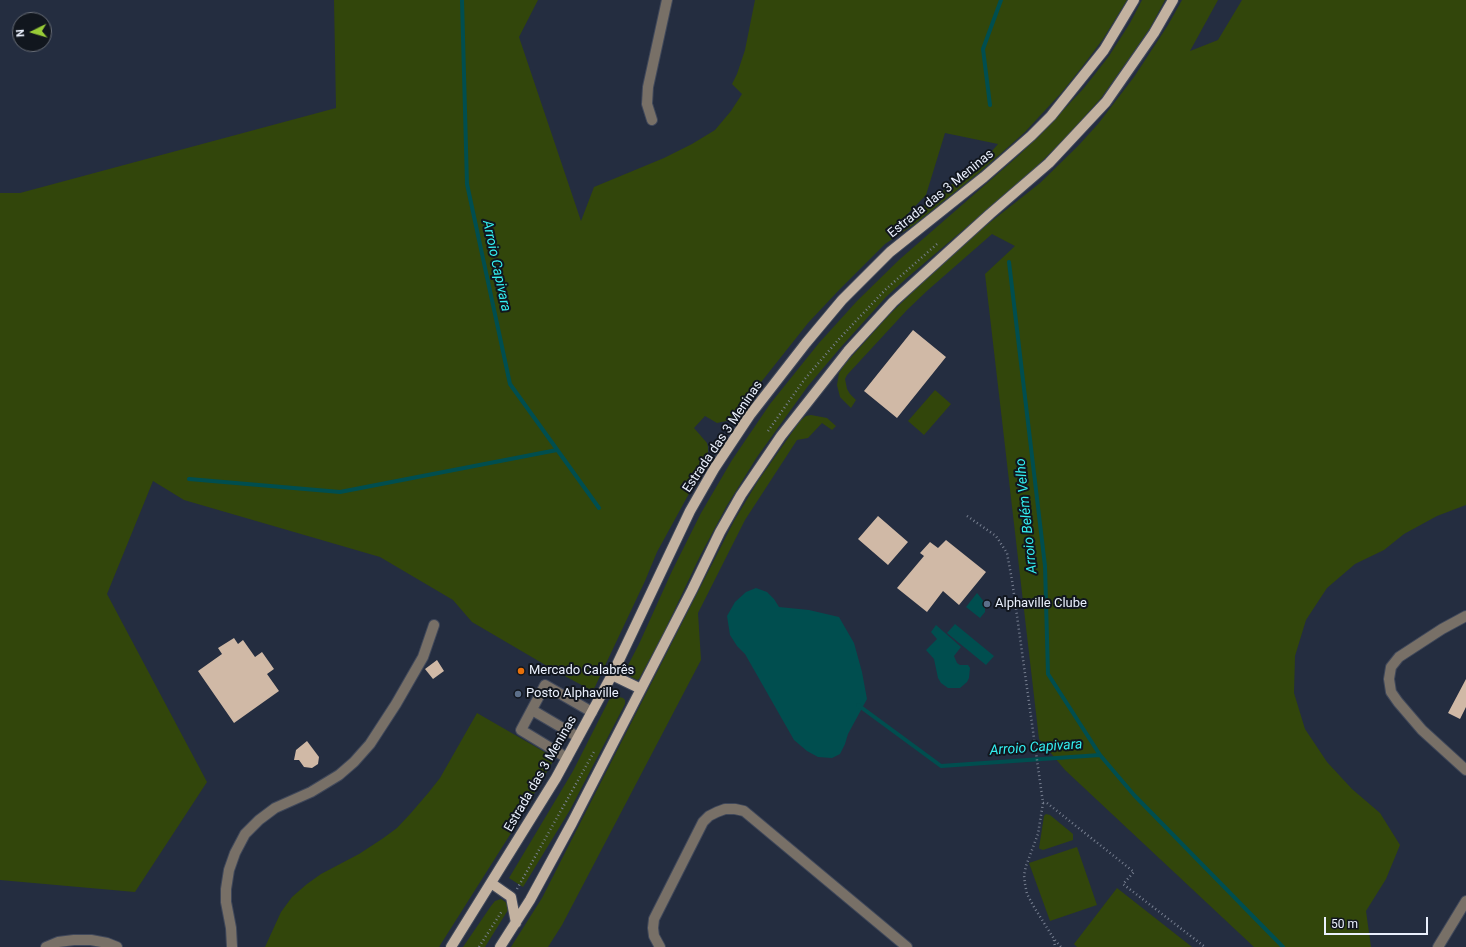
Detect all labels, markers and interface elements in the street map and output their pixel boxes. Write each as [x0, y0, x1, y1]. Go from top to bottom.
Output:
north arrow [12, 12, 52, 52]
text: N [14, 29, 27, 37]
street label: Estrada das 3 Meninas [885, 147, 997, 241]
water label: Arroio Capivara [478, 219, 514, 313]
street label: Estrada das 3 Meninas [680, 378, 766, 496]
water label: Arroio Belém Velho [1013, 458, 1041, 574]
place label: Alphaville Clube [995, 596, 1087, 612]
marker: Alphaville Clube [982, 599, 992, 609]
place label: Mercado Calabrês [529, 663, 634, 679]
marker: Mercado Calabrês [516, 666, 526, 676]
place label: Posto Alphaville [526, 686, 619, 702]
marker: Posto Alphaville [513, 689, 523, 699]
street label: Estrada das 3 Meninas [501, 713, 581, 835]
water label: Arroio Capivara [989, 736, 1083, 760]
scale bar [1326, 909, 1430, 935]
text: 50 m [1331, 917, 1358, 931]

